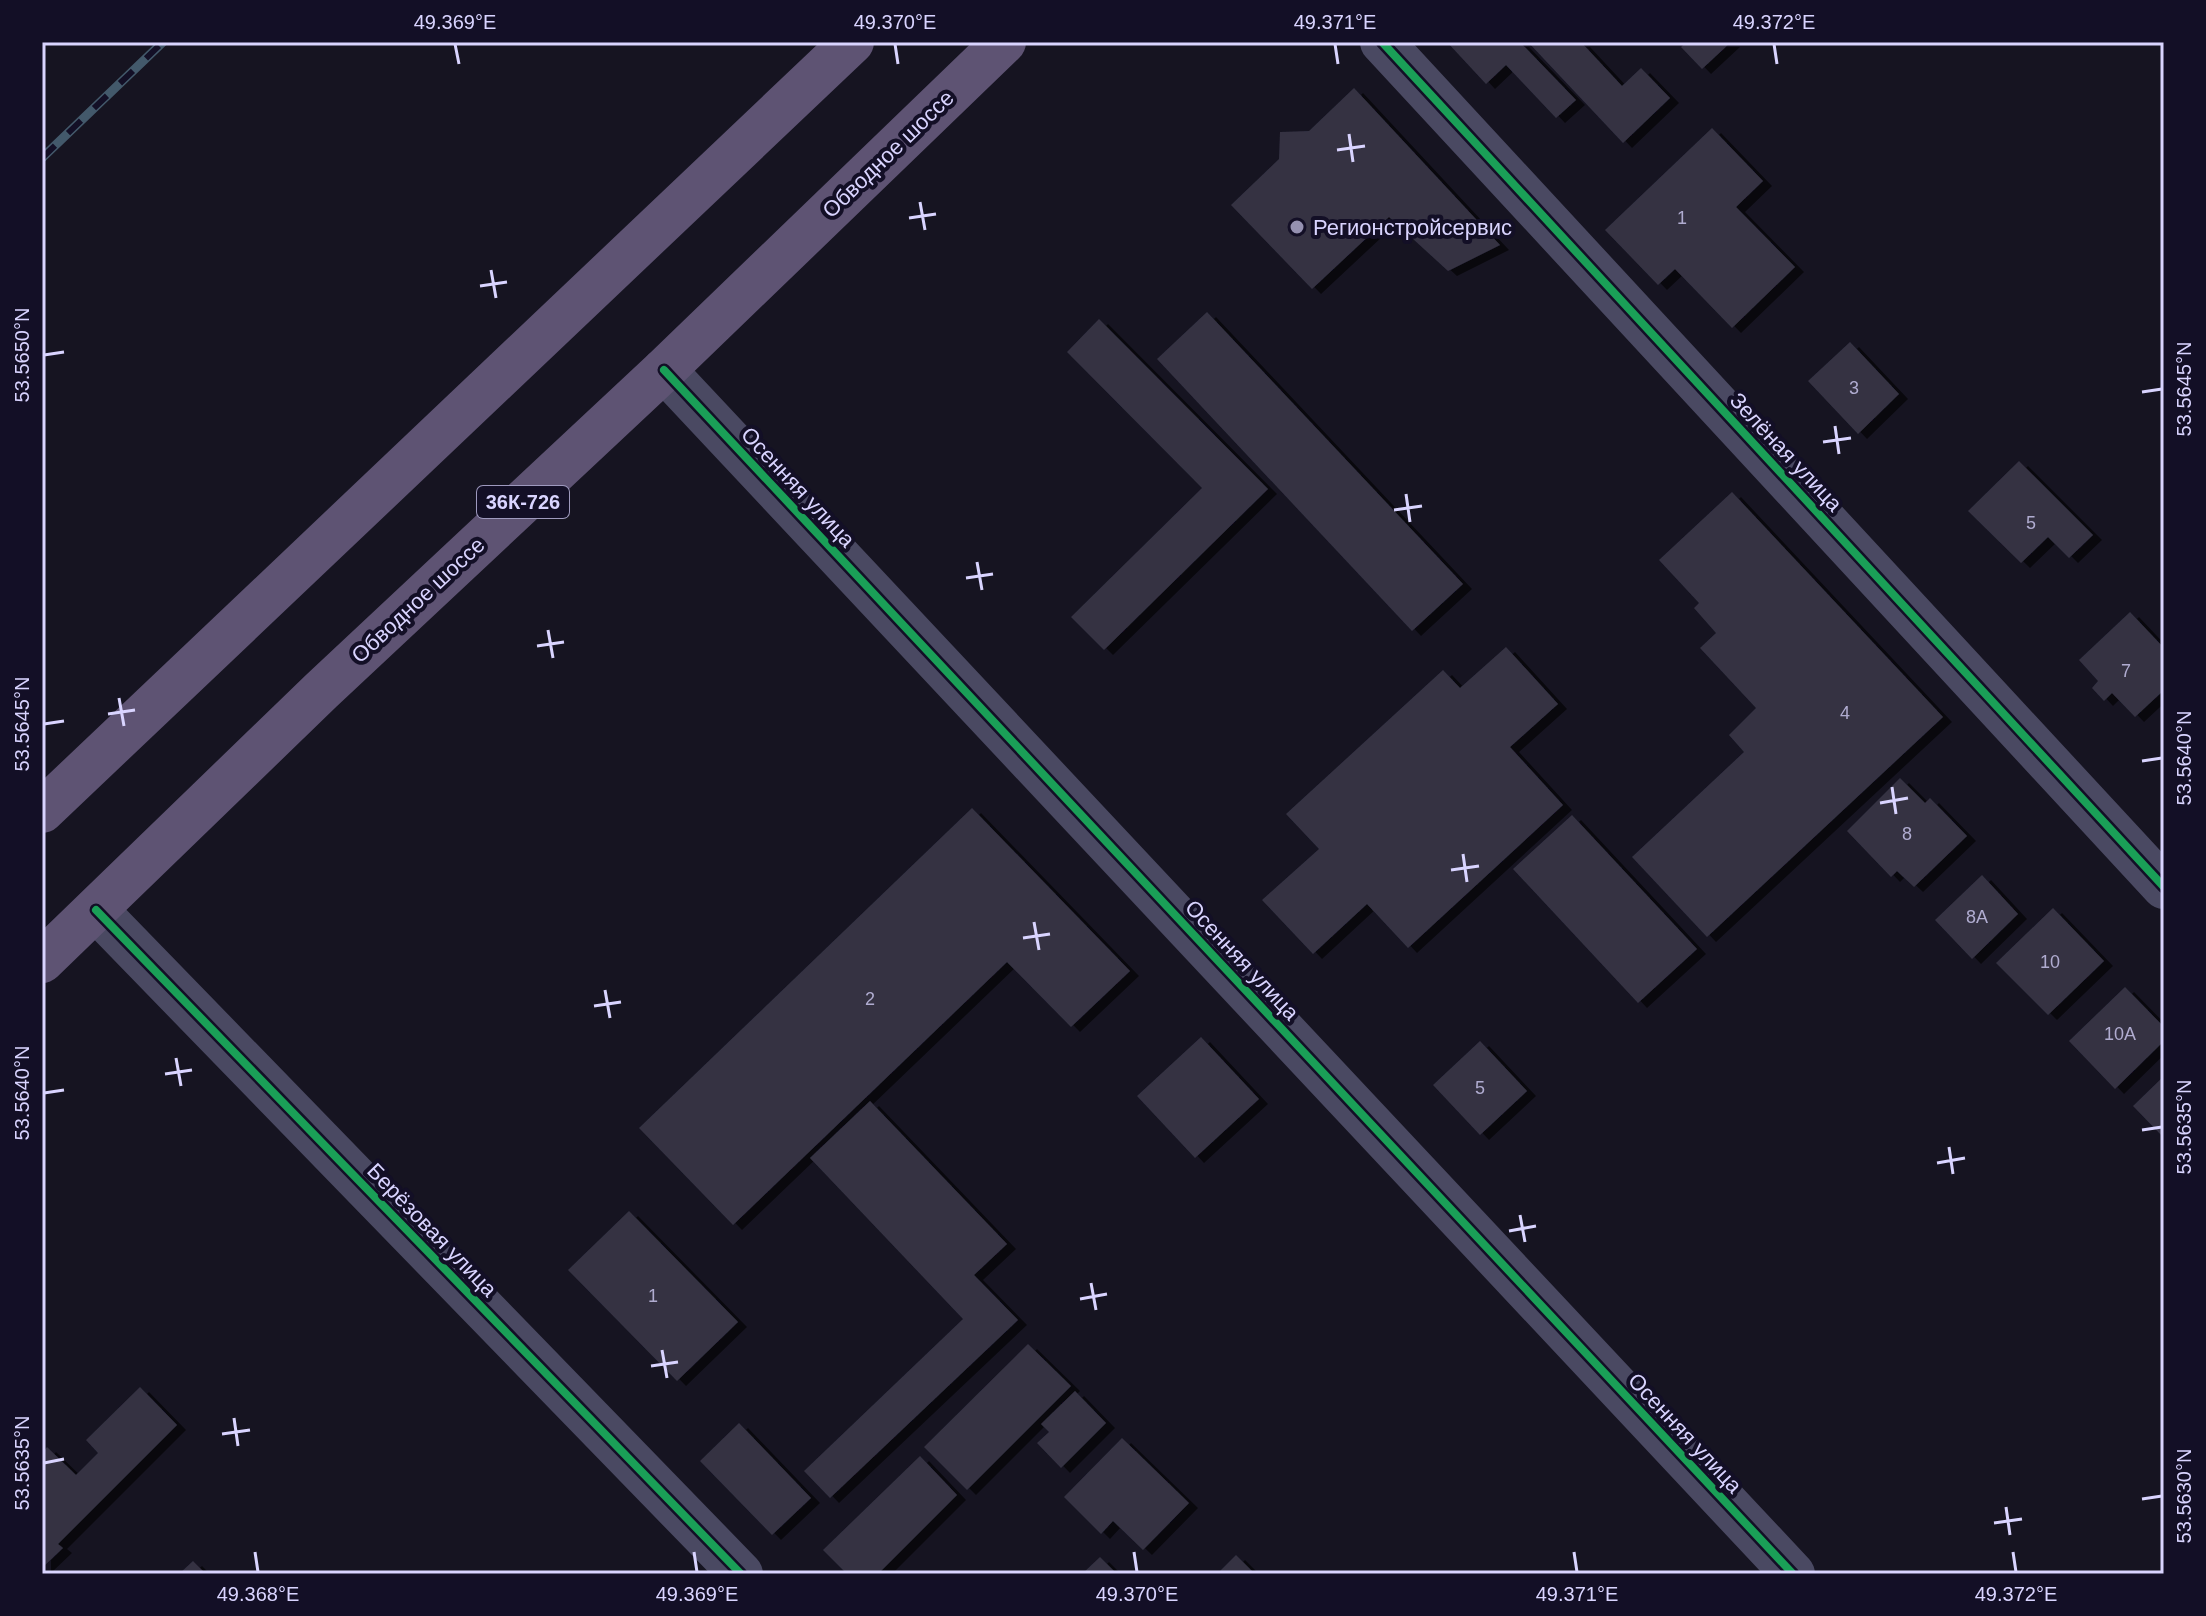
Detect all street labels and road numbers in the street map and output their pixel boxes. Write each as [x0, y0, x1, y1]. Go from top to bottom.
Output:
street label: Обводное шоссе [817, 85, 959, 223]
street label: Зелёная улица [1725, 388, 1848, 517]
street label: Осенняя улица [736, 422, 861, 553]
road number: 36К-726 [477, 486, 569, 518]
street label: Обводное шоссе [346, 532, 490, 668]
street label: Осенняя улица [1180, 895, 1305, 1026]
street label: Берёзовая улица [362, 1158, 502, 1302]
street label: Осенняя улица [1623, 1368, 1748, 1499]

